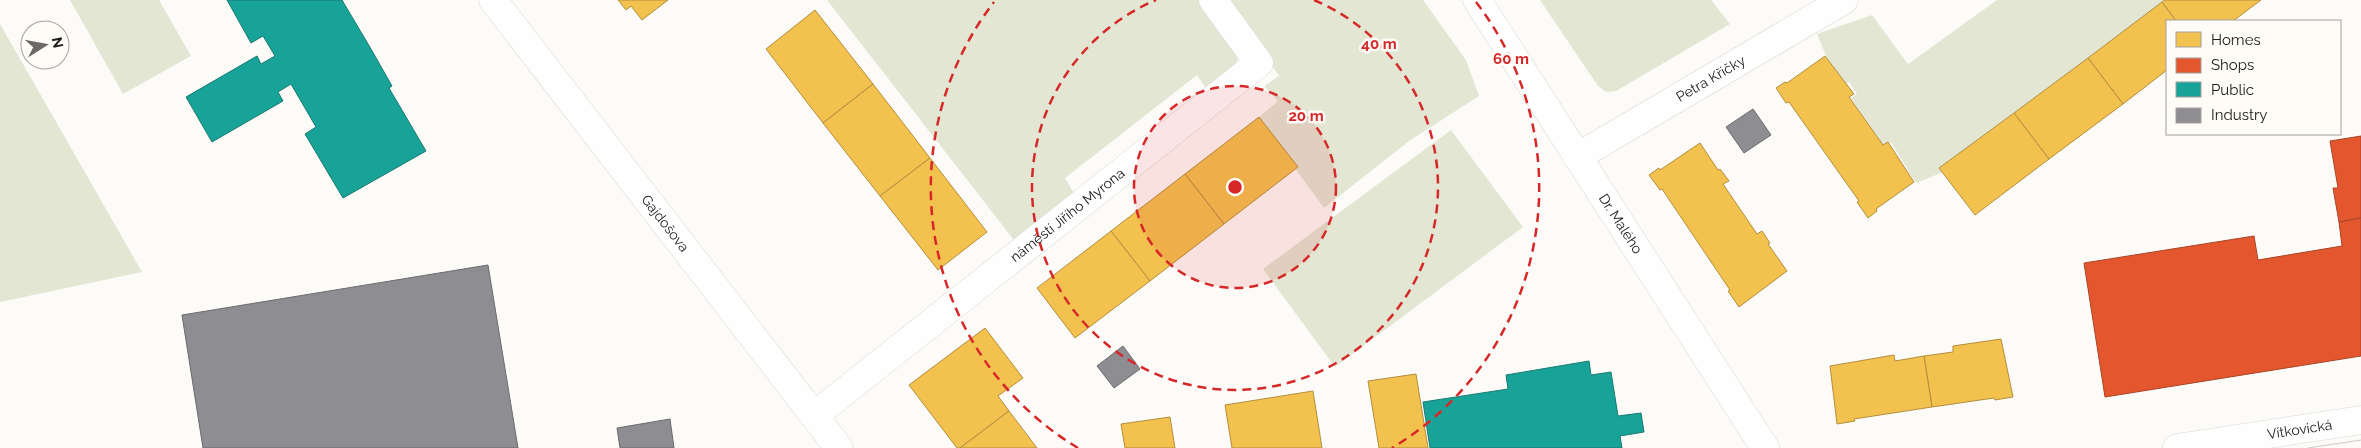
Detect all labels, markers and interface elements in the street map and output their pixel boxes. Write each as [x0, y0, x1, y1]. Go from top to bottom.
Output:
north arrow [20, 20, 70, 70]
legend [2166, 20, 2341, 135]
text: Homes [2211, 31, 2261, 49]
text: 40 m [1361, 35, 1397, 53]
text: N [49, 36, 67, 49]
text: 60 m [1493, 50, 1529, 68]
street label: Petra Křičky [1673, 52, 1748, 105]
text: Shops [2211, 56, 2254, 74]
text: Public [2211, 81, 2254, 99]
text: Industry [2211, 106, 2267, 124]
text: 20 m [1288, 107, 1324, 125]
street label: náměstí Jiřího Myrona [1007, 165, 1128, 265]
centre of rings [1226, 178, 1244, 196]
street label: Dr. Malého [1596, 191, 1646, 257]
street label: Gajdošova [638, 192, 692, 255]
street label: Vítkovická [2266, 416, 2333, 442]

